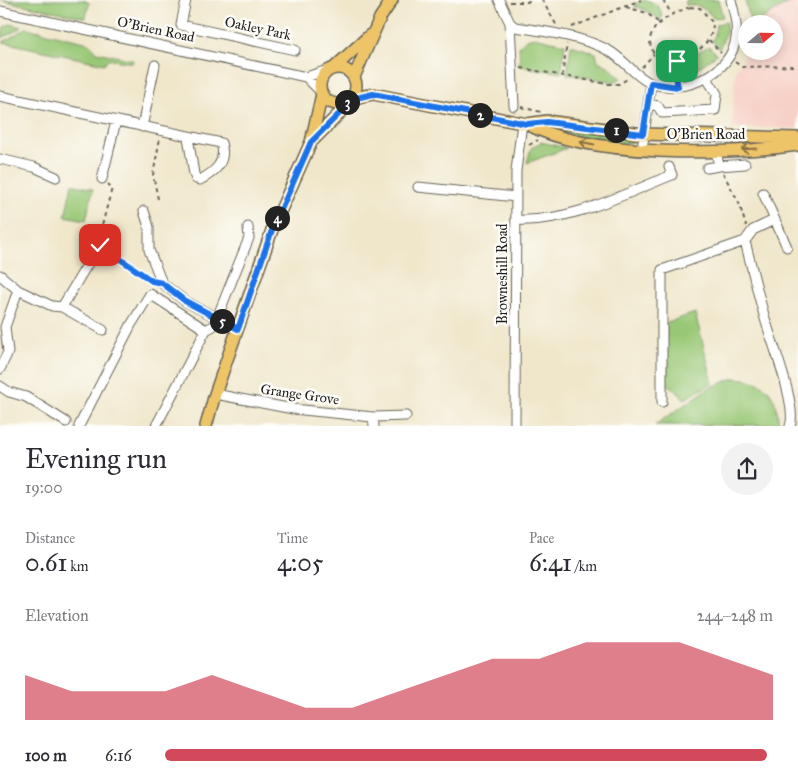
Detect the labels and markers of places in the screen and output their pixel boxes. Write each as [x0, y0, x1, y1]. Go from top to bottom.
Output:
pin [656, 40, 698, 82]
pin: 3 [334, 90, 360, 114]
pin: 2 [468, 102, 492, 128]
pin: 1 [604, 118, 628, 142]
pin: 4 [264, 206, 290, 230]
pin [79, 224, 121, 266]
pin: 5 [210, 308, 234, 334]

